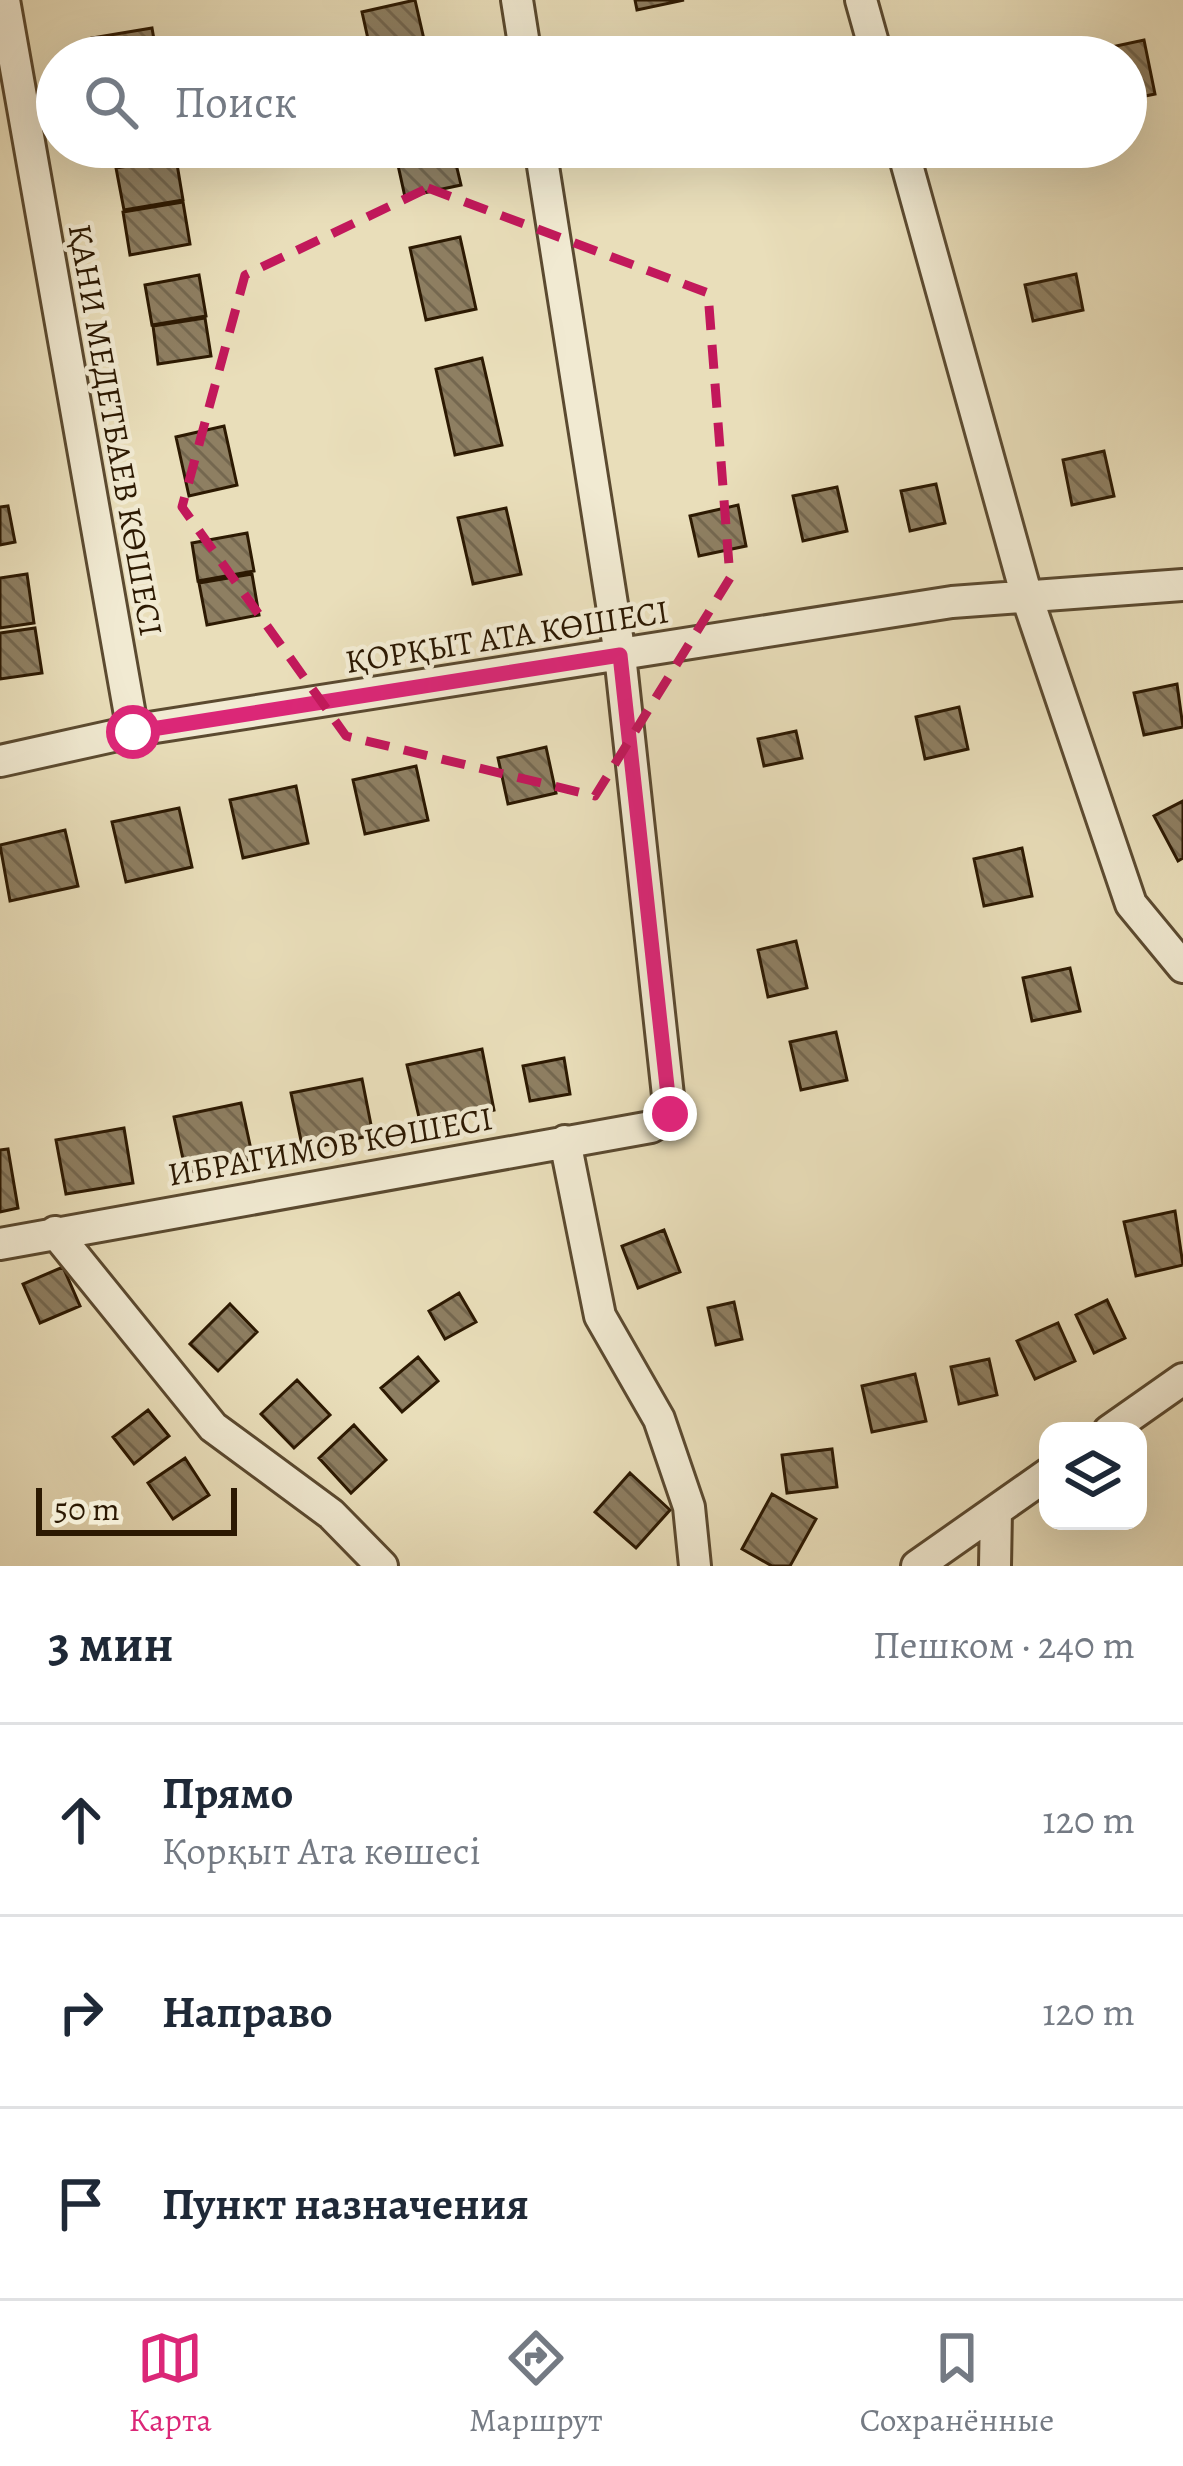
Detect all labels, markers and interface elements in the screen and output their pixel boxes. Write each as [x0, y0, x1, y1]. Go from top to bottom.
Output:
search box [36, 36, 1147, 168]
icon: search [78, 69, 144, 135]
text: Поиск [174, 71, 297, 133]
street label: ҚАНИ МЕДЕТБАЕВ КӨШЕСІ [58, 221, 174, 639]
street label: ҚОРҚЫТ АТА КӨШЕСІ [342, 588, 672, 684]
route start [106, 705, 160, 759]
route end [643, 1087, 697, 1141]
street label: ИБРАГИМОВ КӨШЕСІ [164, 1095, 496, 1197]
map controls [1039, 1422, 1147, 1530]
button: layers [1039, 1422, 1147, 1530]
scale bar [36, 1482, 237, 1535]
text: 50 m [54, 1486, 120, 1531]
text: 3 мин [48, 1609, 174, 1679]
text: Пешком · 240 m [873, 1618, 1135, 1671]
text: Прямо [162, 1762, 293, 1824]
icon: ahead [48, 1787, 114, 1853]
text: 120 m [1042, 1793, 1135, 1846]
text: Қорқыт Ата көшесі [162, 1824, 481, 1877]
icon: right [48, 1979, 114, 2045]
text: Направо [162, 1981, 333, 2043]
text: 120 m [1042, 1985, 1135, 2038]
icon: arrive [48, 2171, 114, 2237]
text: Пункт назначения [162, 2173, 529, 2235]
tab: Карта [129, 2325, 212, 2442]
tab: Маршрут [469, 2325, 603, 2442]
tab: Сохранённые [860, 2325, 1054, 2442]

